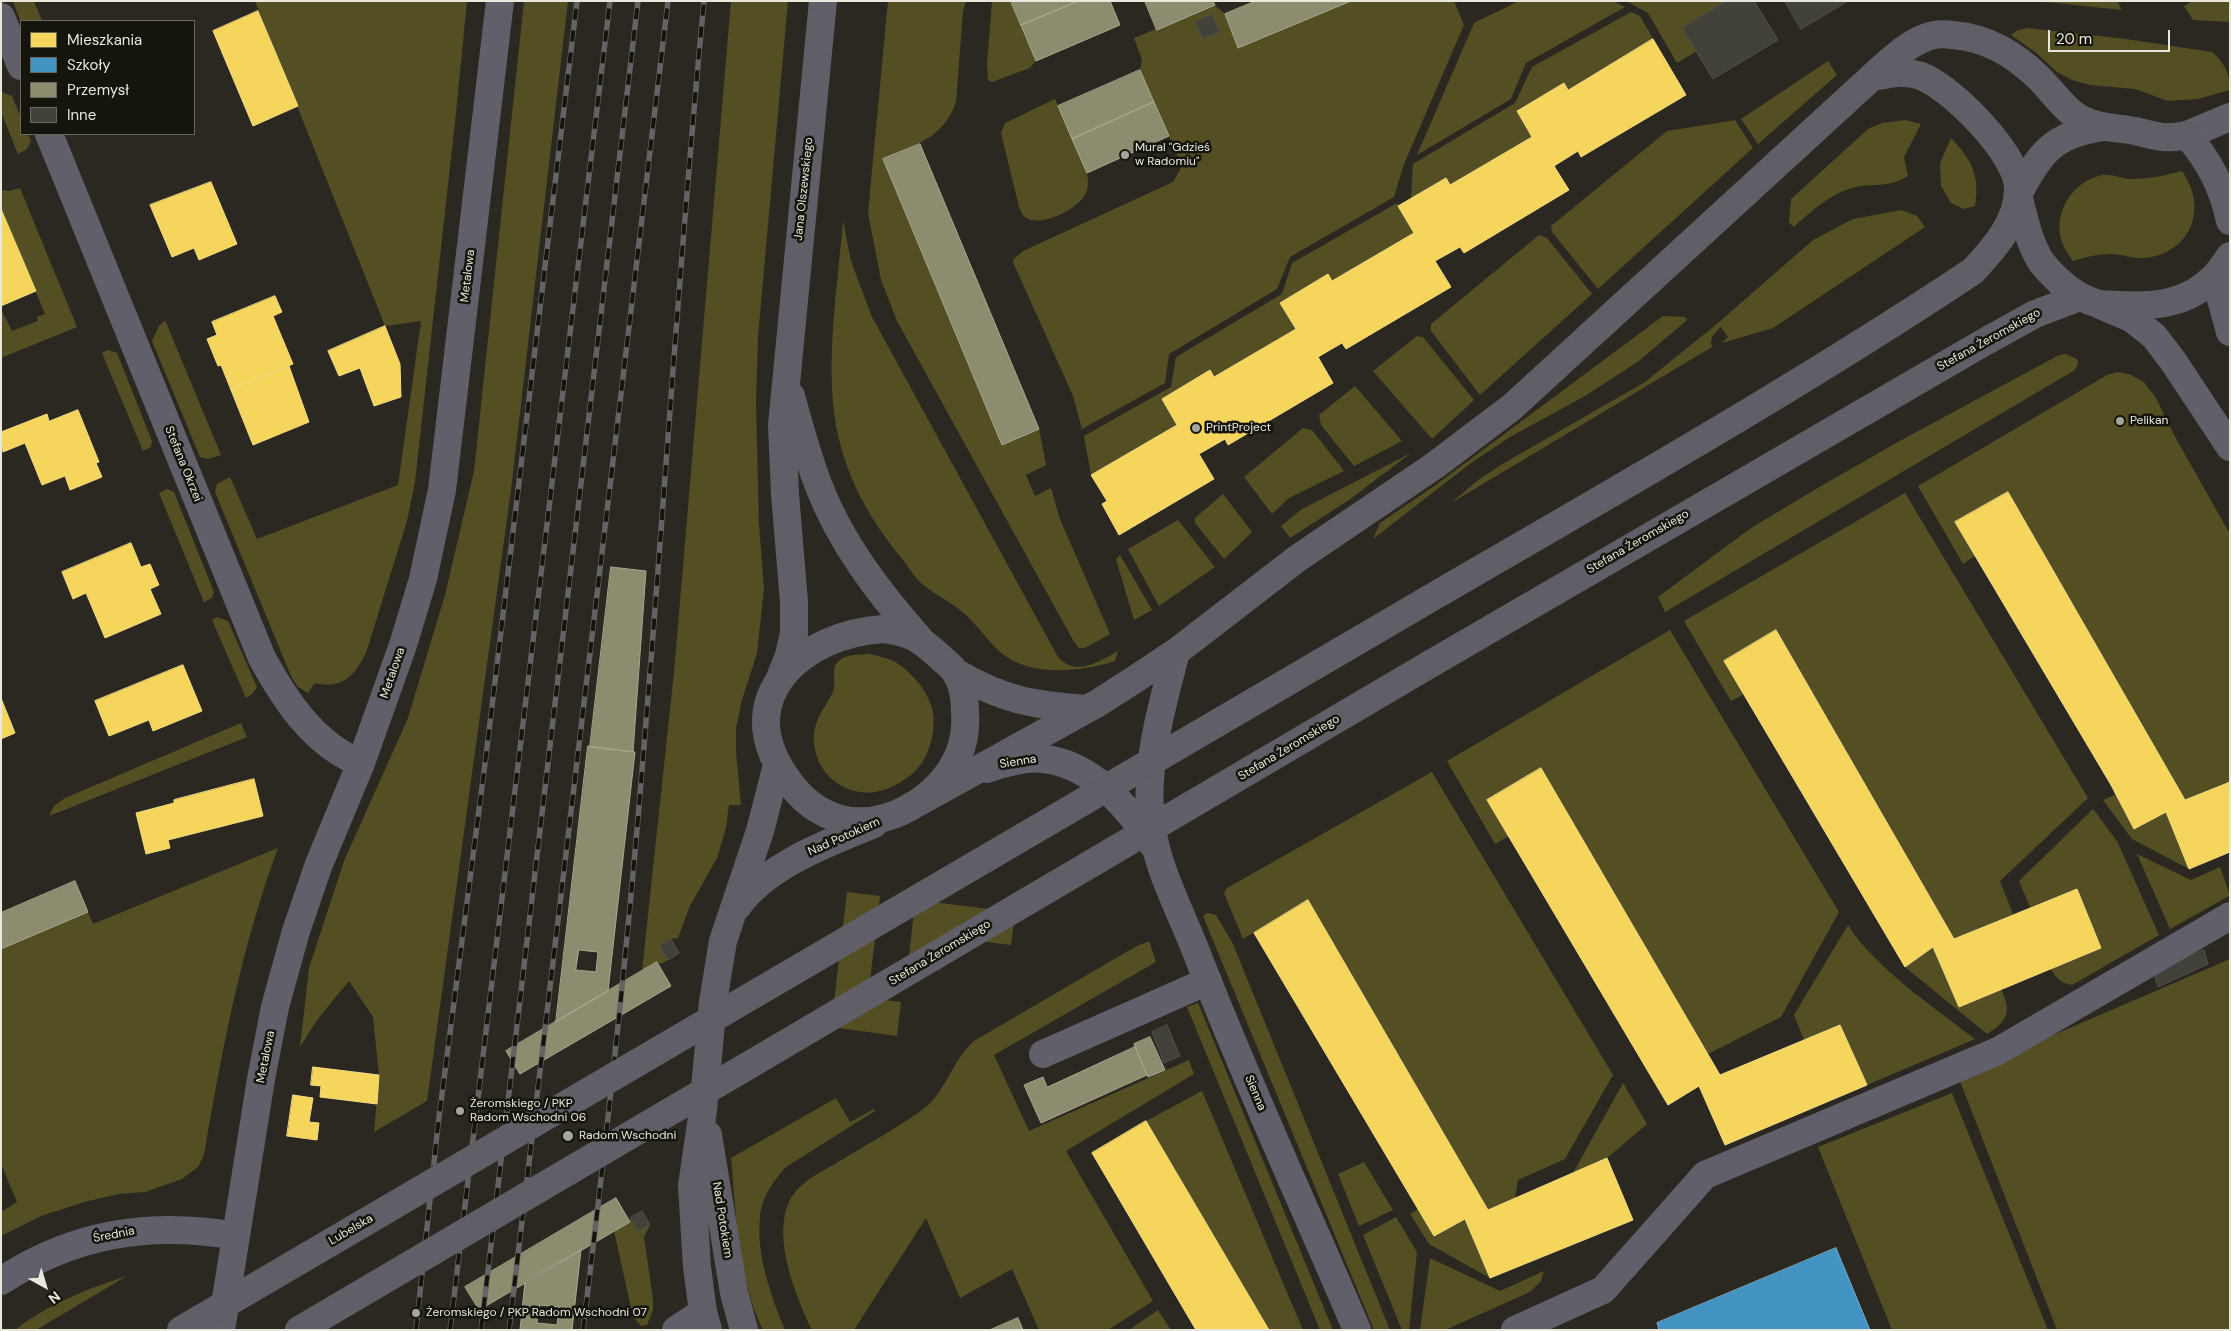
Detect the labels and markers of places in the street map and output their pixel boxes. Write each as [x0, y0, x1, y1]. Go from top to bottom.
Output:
place label: Mural "Gdzieś w Radomiu" [1135, 141, 1210, 169]
marker: Mural "Gdzieś w Radomiu" [1119, 149, 1131, 161]
place label: Pelikan [2130, 414, 2168, 428]
marker: Pelikan [2114, 415, 2126, 427]
place label: PrintProject [1206, 421, 1271, 435]
marker: PrintProject [1190, 422, 1202, 434]
place label: Żeromskiego / PKP Radom Wschodni 06 [470, 1097, 586, 1125]
marker: Żeromskiego / PKP Radom Wschodni 06 [454, 1105, 466, 1117]
marker: Radom Wschodni [561, 1129, 575, 1143]
place label: Radom Wschodni [579, 1129, 676, 1143]
place label: Żeromskiego / PKP Radom Wschodni 07 [426, 1306, 647, 1320]
marker: Żeromskiego / PKP Radom Wschodni 07 [410, 1307, 422, 1319]

